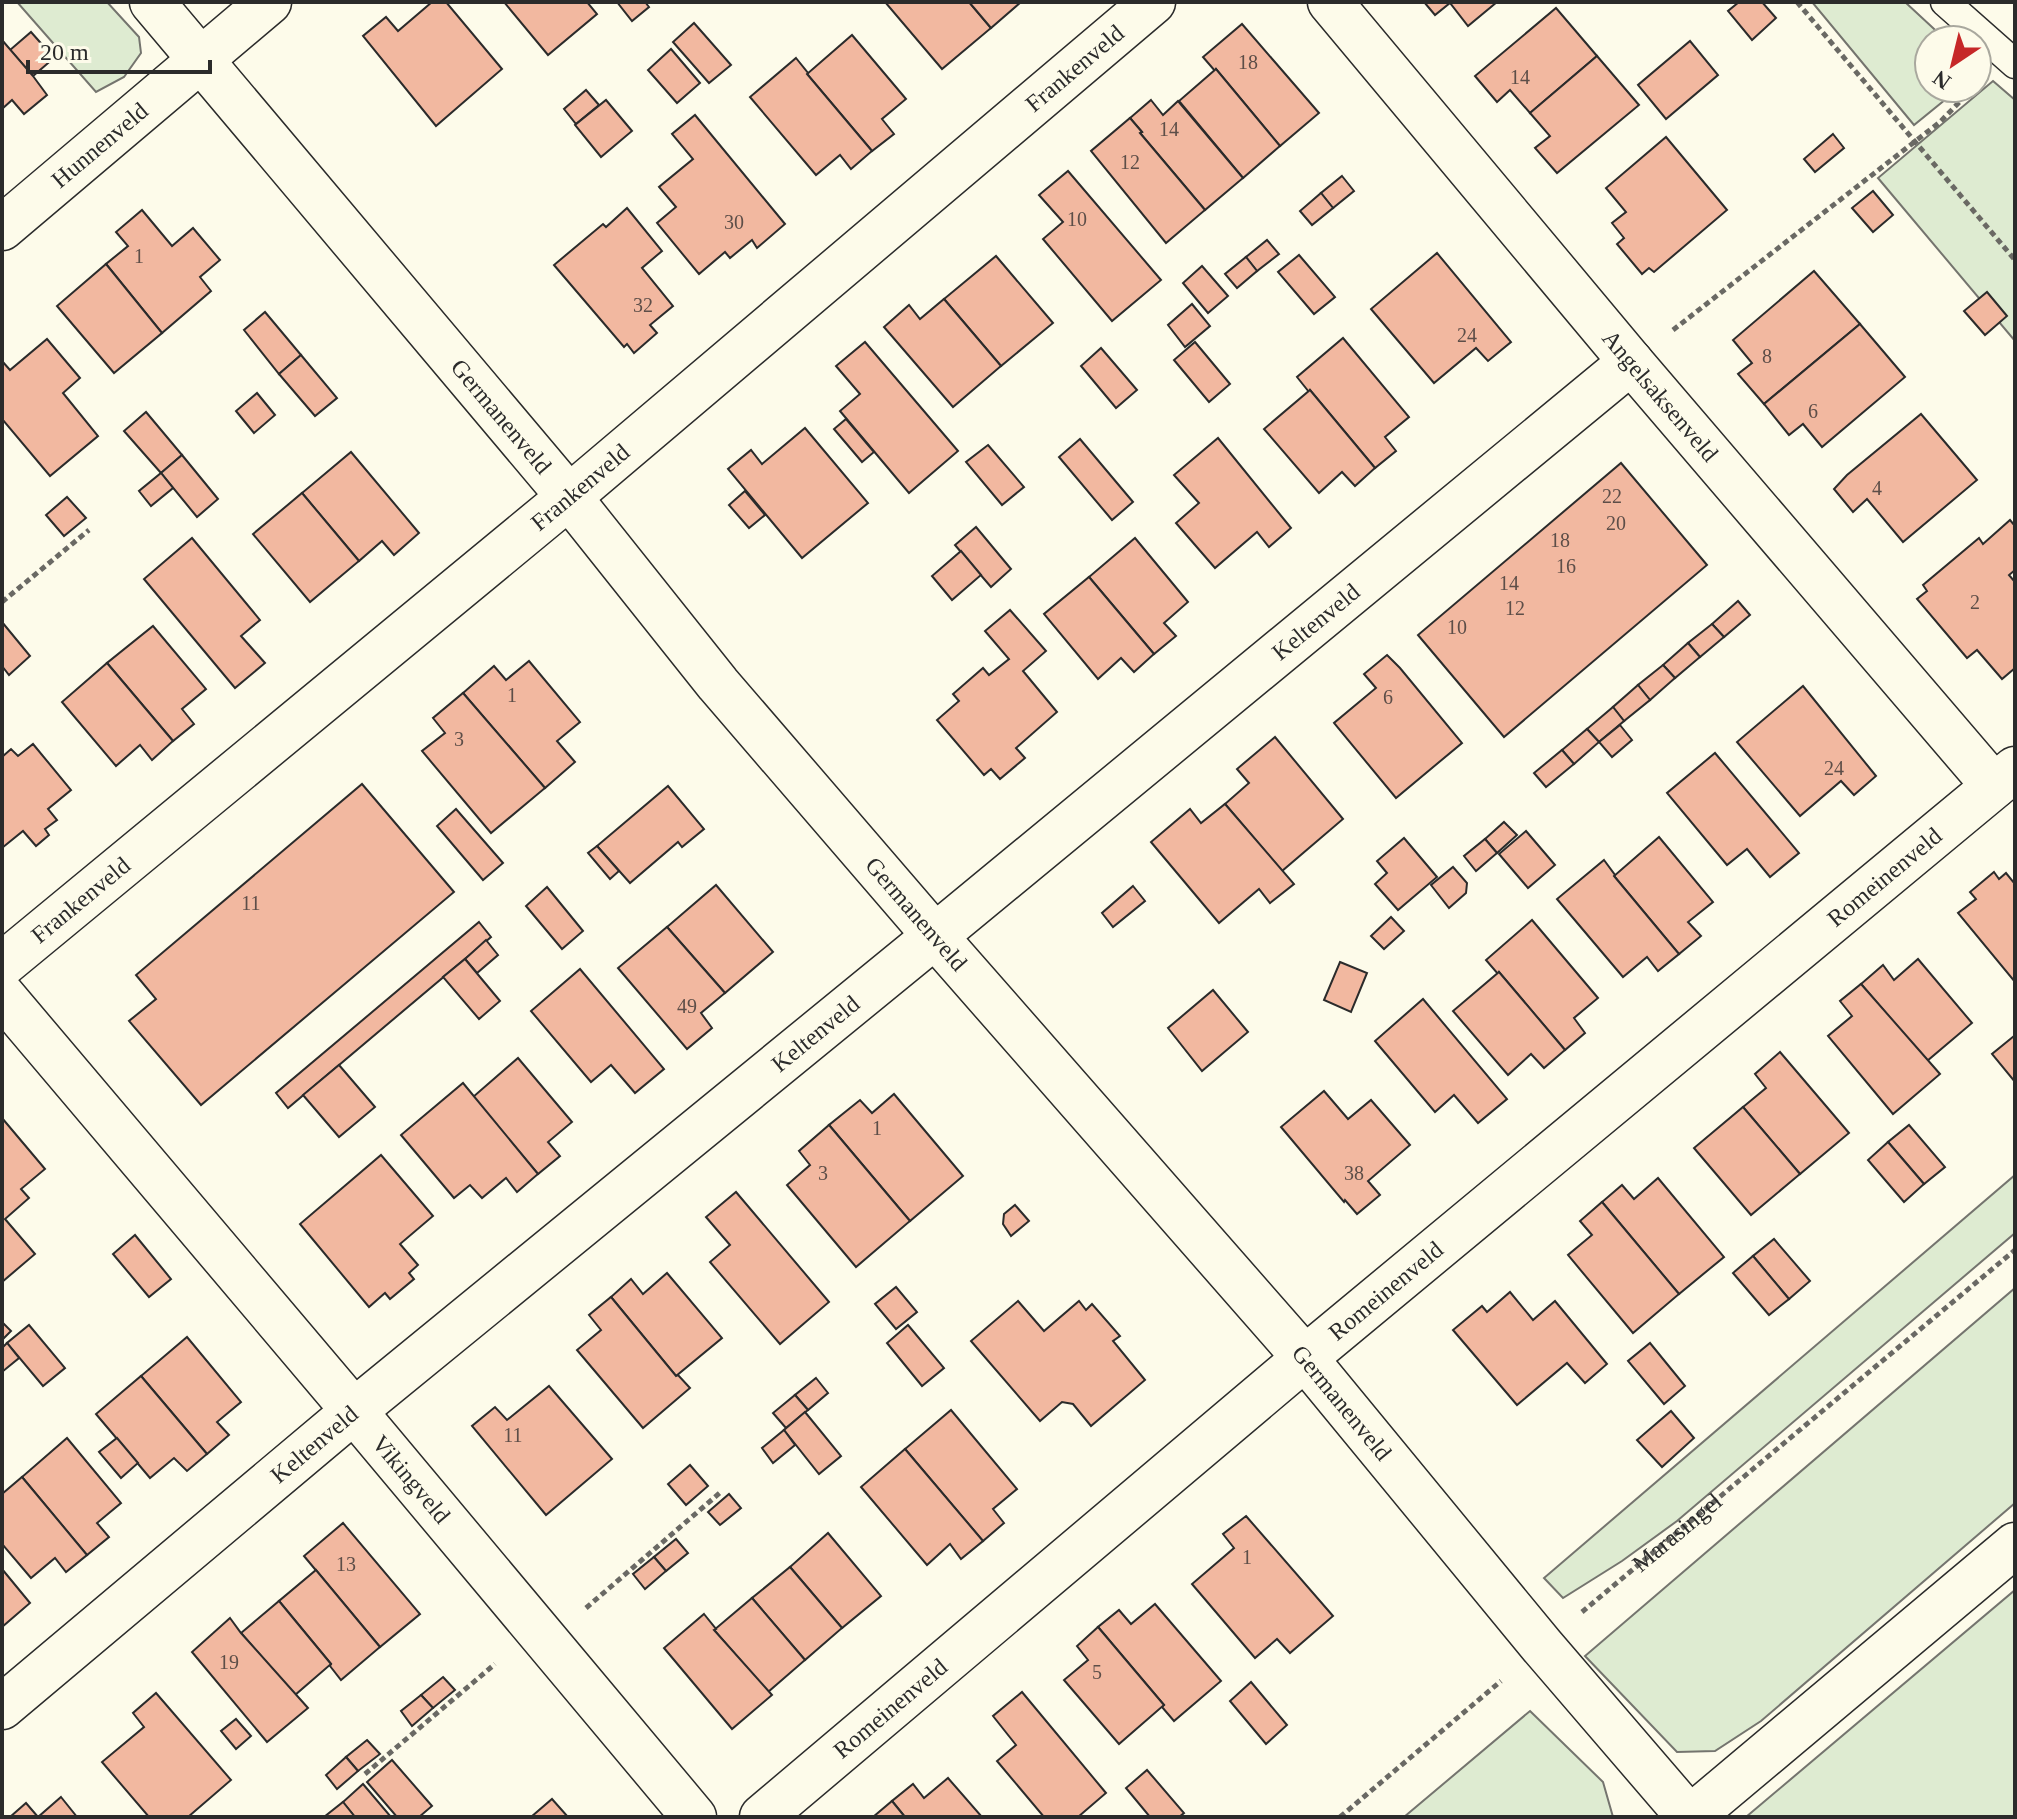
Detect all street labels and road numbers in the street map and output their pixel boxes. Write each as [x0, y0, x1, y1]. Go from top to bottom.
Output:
street label: Frankenveld [1020, 20, 1129, 117]
street label: Hunnenveld [47, 97, 153, 193]
street label: Angelsaksenveld [1597, 325, 1723, 467]
street label: Germanenveld [446, 354, 557, 479]
street label: Frankenveld [526, 439, 634, 536]
street label: Keltenveld [1267, 578, 1365, 665]
street label: Romeinenveld [1822, 823, 1947, 932]
street label: Frankenveld [26, 852, 135, 948]
street label: Germanenveld [860, 852, 972, 976]
street label: Keltenveld [766, 990, 864, 1077]
street label: Romeinenveld [1324, 1236, 1448, 1346]
street label: Germanenveld [1287, 1340, 1397, 1466]
street label: Keltenveld [266, 1401, 363, 1488]
street label: Vikingveld [367, 1430, 455, 1528]
street label: Marasingel [1627, 1488, 1727, 1577]
street label: Romeinenveld [828, 1653, 952, 1764]

